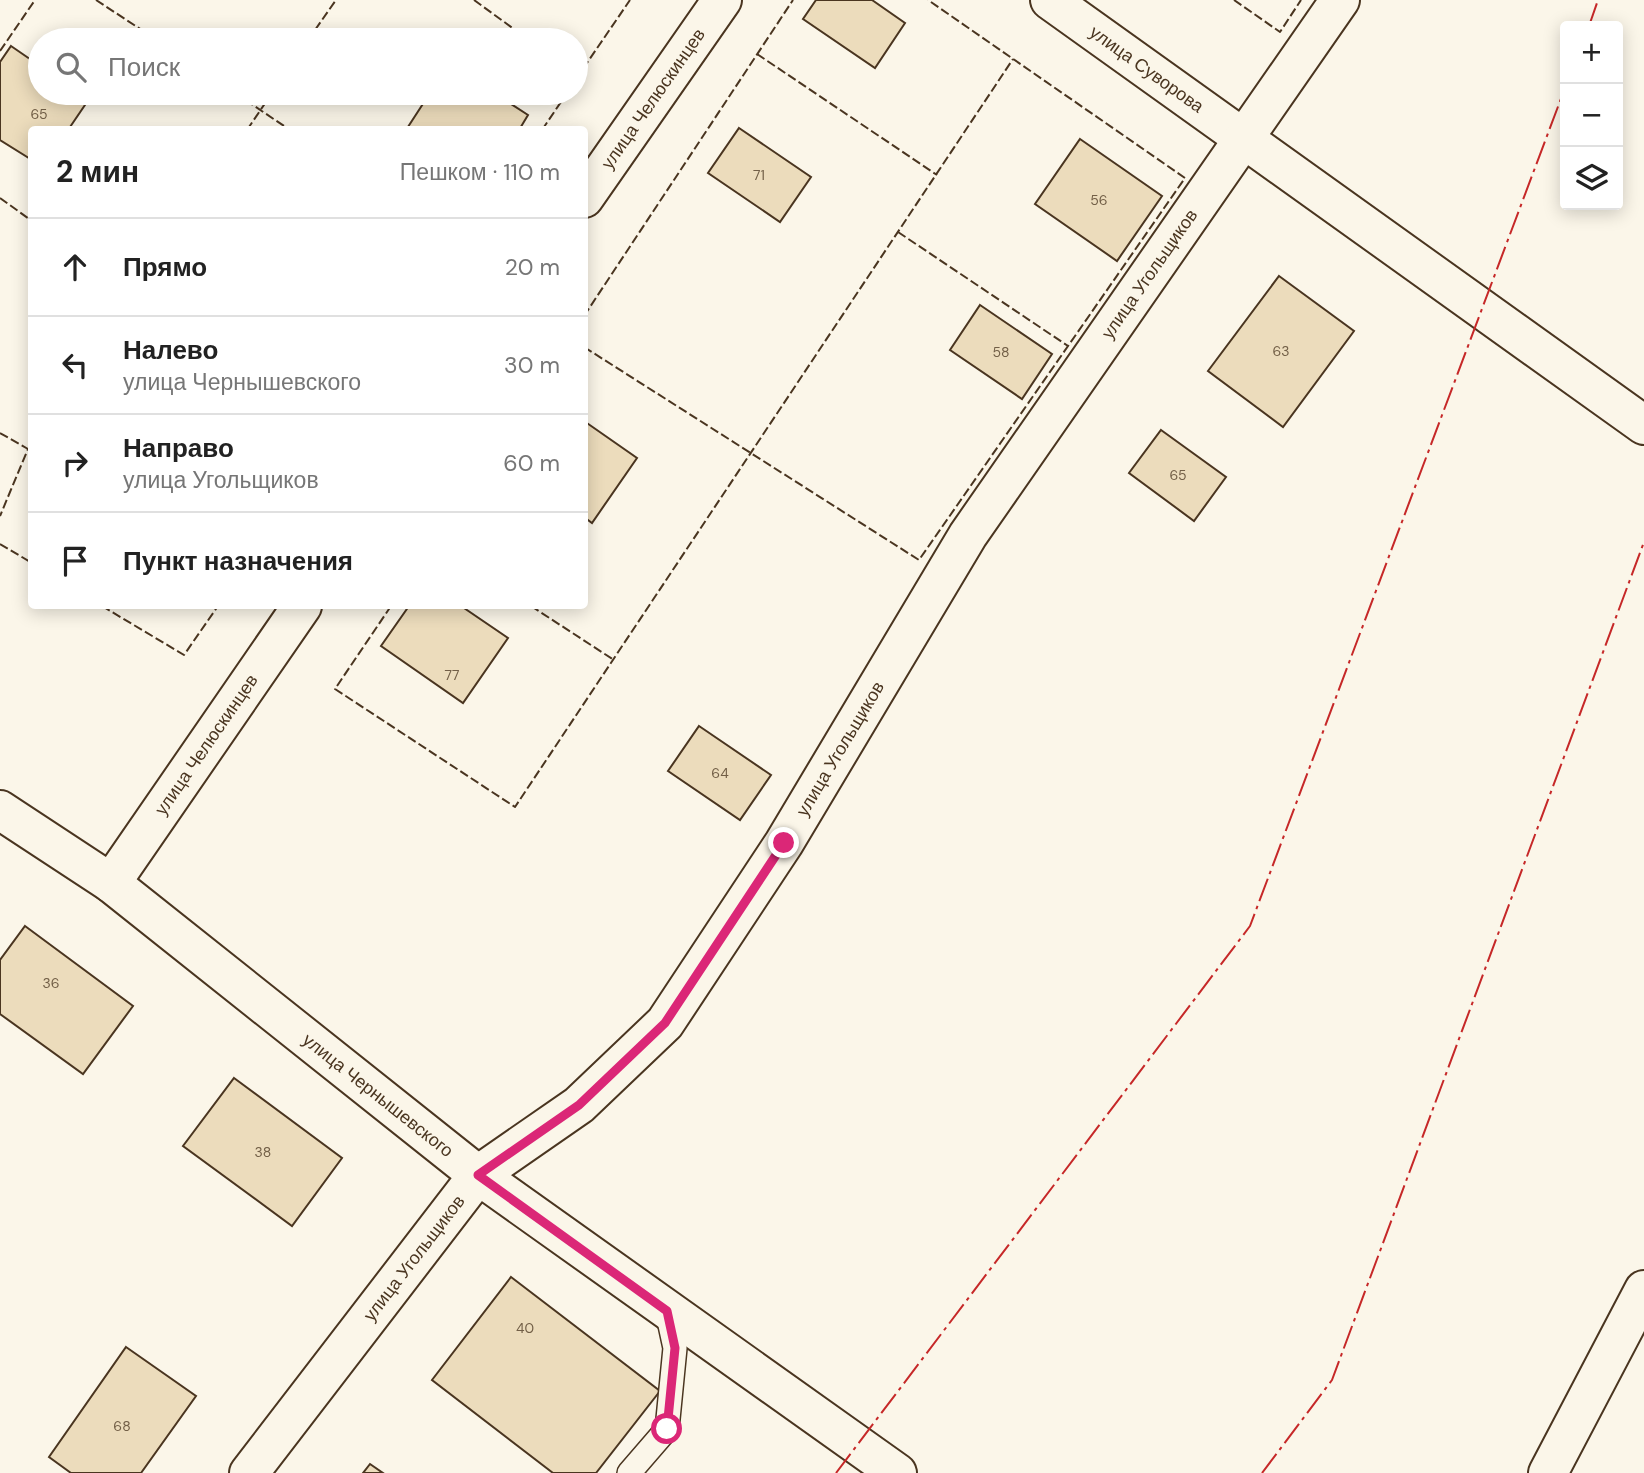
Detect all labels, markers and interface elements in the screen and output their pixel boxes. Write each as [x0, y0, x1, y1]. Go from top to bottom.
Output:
street label: улица Суворова [1085, 20, 1210, 119]
map controls [1560, 21, 1623, 210]
button: + [1560, 21, 1623, 84]
street label: улица Челюскинцев [596, 24, 711, 174]
search box [28, 28, 588, 105]
icon: search [52, 48, 90, 86]
text: Поиск [108, 50, 180, 84]
button: − [1560, 84, 1623, 147]
house number: 65 [30, 105, 48, 123]
button: layers [1560, 147, 1623, 210]
text: 2 мин [56, 152, 139, 191]
text: Пешком · 110 m [400, 157, 560, 187]
house number: 71 [753, 166, 765, 184]
house number: 56 [1090, 191, 1108, 209]
street label: улица Угольщиков [1096, 204, 1203, 344]
icon: ahead [56, 248, 94, 286]
text: Прямо [123, 250, 207, 284]
text: 20 m [505, 252, 560, 282]
text: Налево [123, 333, 218, 367]
house number: 63 [1272, 342, 1290, 360]
house number: 58 [992, 343, 1010, 361]
icon: left [56, 346, 94, 384]
text: 30 m [504, 350, 560, 380]
text: улица Чернышевского [123, 367, 361, 397]
text: Направо [123, 431, 234, 465]
icon: right [56, 444, 94, 482]
text: 60 m [503, 448, 560, 478]
text: улица Угольщиков [123, 465, 319, 495]
house number: 65 [1169, 466, 1187, 484]
icon: arrive [56, 542, 94, 580]
text: Пункт назначения [123, 544, 353, 578]
house number: 77 [445, 666, 459, 684]
street label: улица Челюскинцев [149, 669, 263, 820]
street label: улица Угольщиков [791, 677, 890, 821]
house number: 64 [711, 764, 729, 782]
route end [768, 827, 799, 858]
house number: 36 [42, 974, 60, 992]
street label: улица Чернышевского [298, 1028, 458, 1163]
house number: 38 [255, 1143, 271, 1161]
street label: улица Угольщиков [358, 1190, 470, 1326]
house number: 40 [516, 1319, 534, 1337]
route start [651, 1413, 682, 1444]
house number: 68 [113, 1417, 131, 1435]

